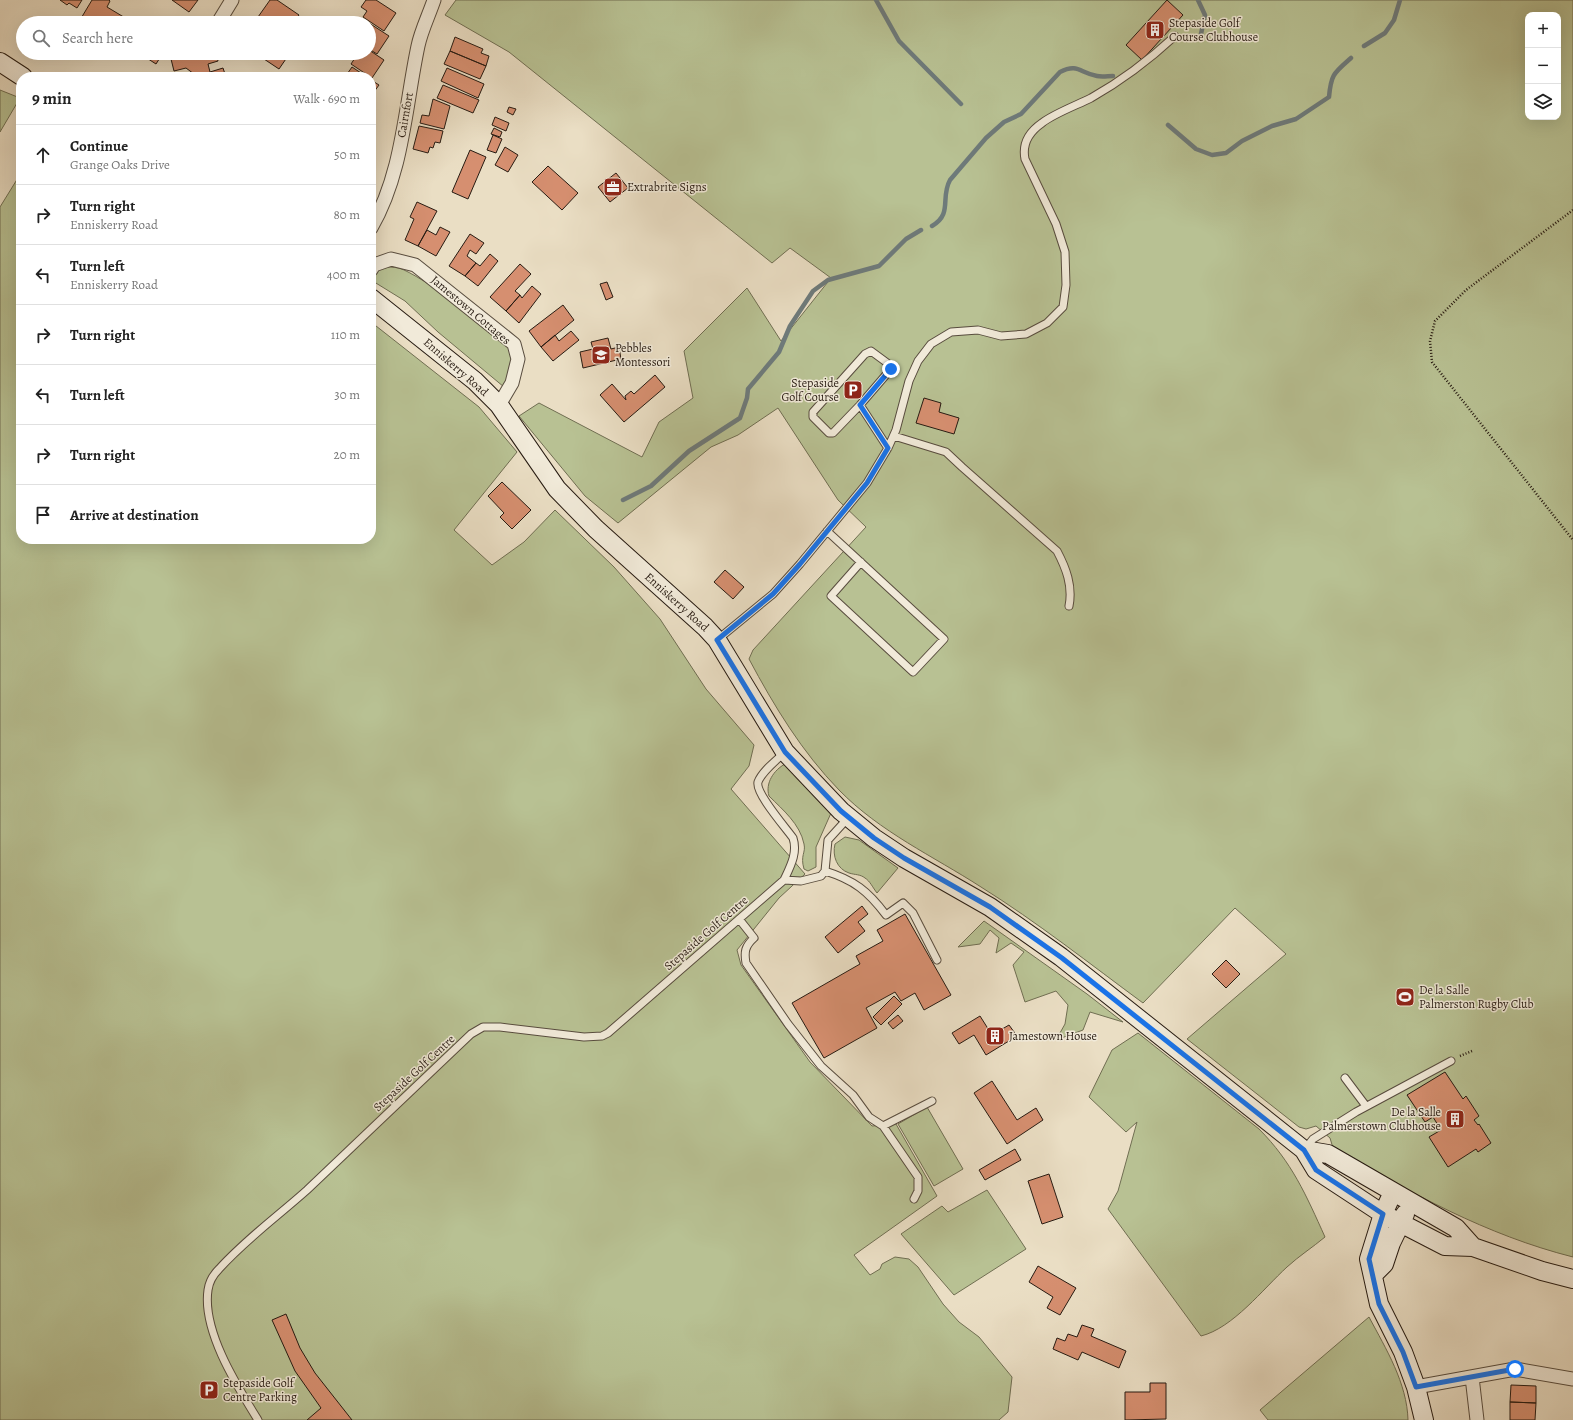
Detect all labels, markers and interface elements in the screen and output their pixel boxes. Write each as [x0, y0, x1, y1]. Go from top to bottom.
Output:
map controls [1525, 12, 1561, 120]
button: + [1525, 12, 1561, 48]
place label: Stepaside Golf Course Clubhouse [1169, 15, 1258, 45]
search box [16, 16, 376, 60]
building icon: Stepaside Golf Course Clubhouse [1144, 19, 1166, 41]
icon: search [30, 27, 52, 49]
text: Search here [62, 28, 133, 48]
button: − [1525, 48, 1561, 84]
button: layers [1525, 84, 1561, 120]
text: 9 min [32, 87, 72, 110]
text: Walk · 690 m [293, 90, 360, 107]
street label: Cairnfort [393, 91, 417, 139]
text: Continue [70, 136, 128, 156]
icon: ahead [32, 144, 54, 166]
text: 50 m [334, 146, 360, 163]
text: Grange Oaks Drive [70, 156, 170, 173]
office icon: Extrabrite Signs [602, 176, 624, 198]
place label: Extrabrite Signs [627, 179, 707, 195]
text: Turn right [70, 196, 135, 216]
icon: right [32, 204, 54, 226]
text: 80 m [333, 206, 360, 223]
text: Enniskerry Road [70, 216, 158, 233]
text: Turn left [70, 256, 125, 276]
icon: left [32, 264, 54, 286]
text: 400 m [327, 266, 360, 283]
street label: Jamestown Cottages [428, 272, 514, 348]
text: Enniskerry Road [70, 276, 158, 293]
icon: right [32, 324, 54, 346]
text: Turn right [70, 325, 135, 345]
text: 110 m [331, 326, 360, 343]
street label: Enniskerry Road [420, 334, 492, 400]
place label: Pebbles Montessori [615, 340, 670, 370]
school or university icon: Pebbles Montessori [590, 344, 612, 366]
route end [882, 360, 900, 378]
place label: Stepaside Golf Course [781, 375, 839, 405]
parking icon: Stepaside Golf Course [842, 379, 864, 401]
icon: left [32, 384, 54, 406]
text: Turn left [70, 385, 125, 405]
text: 30 m [334, 386, 360, 403]
icon: right [32, 444, 54, 466]
text: Turn right [70, 445, 135, 465]
text: 20 m [334, 446, 360, 463]
icon: arrive [32, 504, 54, 526]
text: Arrive at destination [70, 505, 199, 525]
street label: Enniskerry Road [641, 569, 713, 636]
street label: Stepaside Golf Centre [661, 892, 751, 974]
place label: De la Salle Palmerston Rugby Club [1419, 982, 1534, 1012]
sports icon: De la Salle Palmerston Rugby Club [1394, 986, 1416, 1008]
building icon: Jamestown House [984, 1025, 1006, 1047]
place label: Jamestown House [1009, 1028, 1097, 1044]
street label: Stepaside Golf Centre [370, 1031, 458, 1115]
place label: De la Salle Palmerstown Clubhouse [1322, 1104, 1441, 1134]
building icon: De la Salle Palmerstown Clubhouse [1444, 1108, 1466, 1130]
route start [1506, 1360, 1524, 1378]
place label: Stepaside Golf Centre Parking [223, 1375, 297, 1405]
parking icon: Stepaside Golf Centre Parking [198, 1379, 220, 1401]

